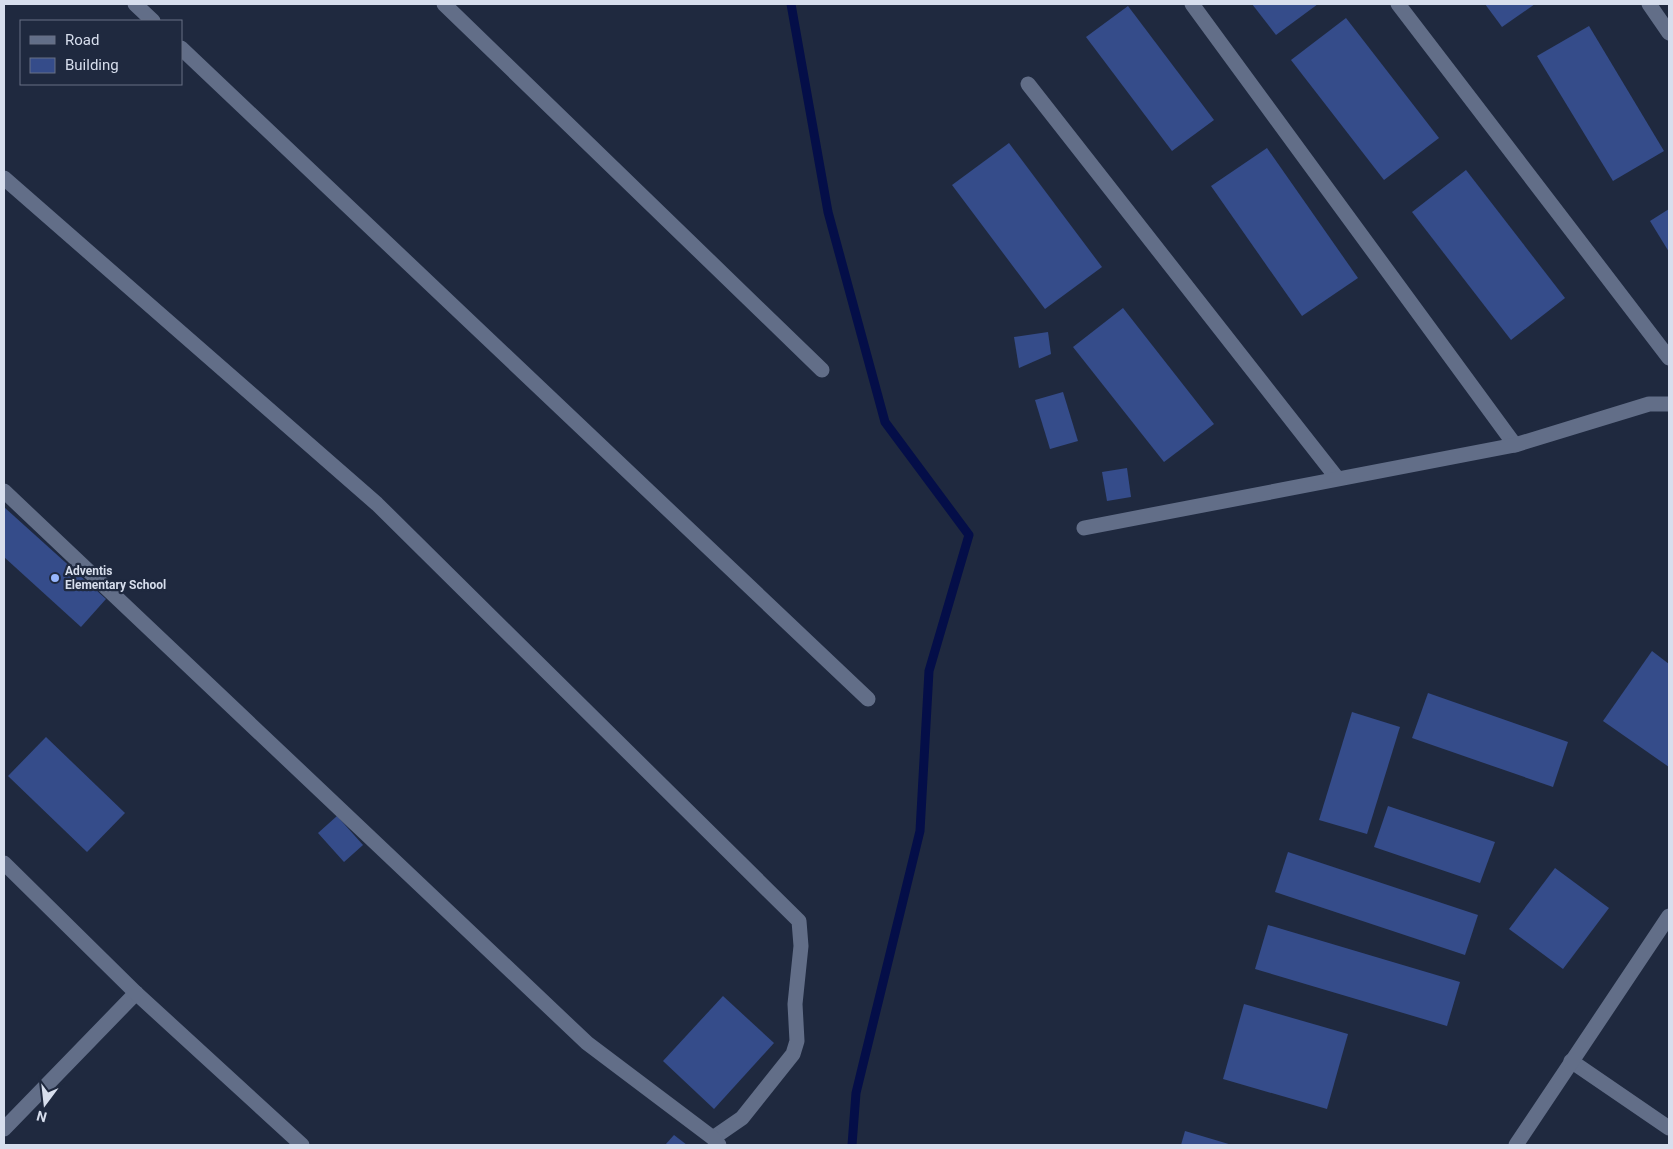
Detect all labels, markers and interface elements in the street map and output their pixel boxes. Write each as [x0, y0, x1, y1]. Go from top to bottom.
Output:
legend [20, 20, 182, 85]
text: Road [65, 31, 99, 49]
text: Building [65, 56, 119, 74]
place label: Adventis Elementary School [65, 564, 166, 592]
marker: Adventis Elementary School [49, 572, 61, 584]
north arrow [20, 1079, 70, 1129]
text: N [35, 1108, 48, 1126]

